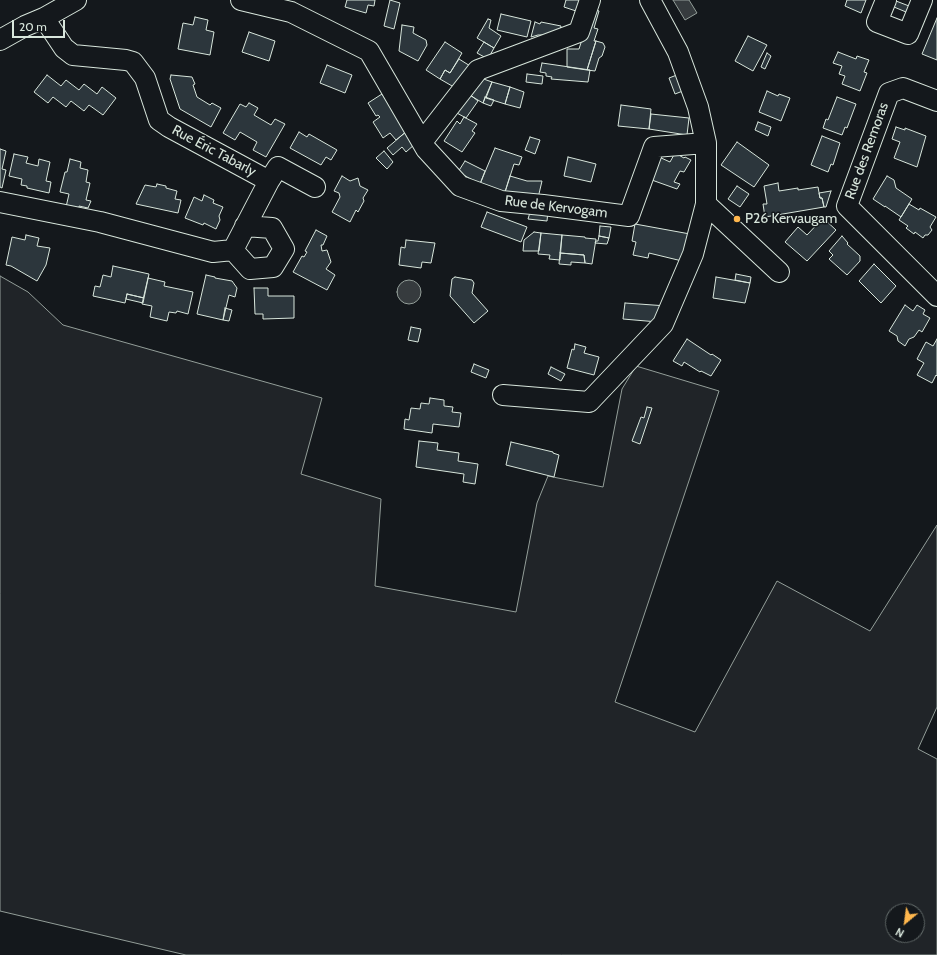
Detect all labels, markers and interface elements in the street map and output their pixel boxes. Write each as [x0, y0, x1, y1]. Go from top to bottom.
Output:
scale bar [14, 12, 67, 38]
text: 20 m [19, 19, 47, 34]
street label: Rue des Remoras [842, 100, 892, 202]
street label: Rue Éric Tabarly [169, 122, 259, 180]
street label: Rue de Kervogam [504, 192, 608, 222]
place label: P26 Kervaugam [745, 211, 837, 227]
marker: P26 Kervaugam [732, 214, 742, 224]
north arrow [885, 903, 925, 943]
text: N [893, 925, 906, 941]

